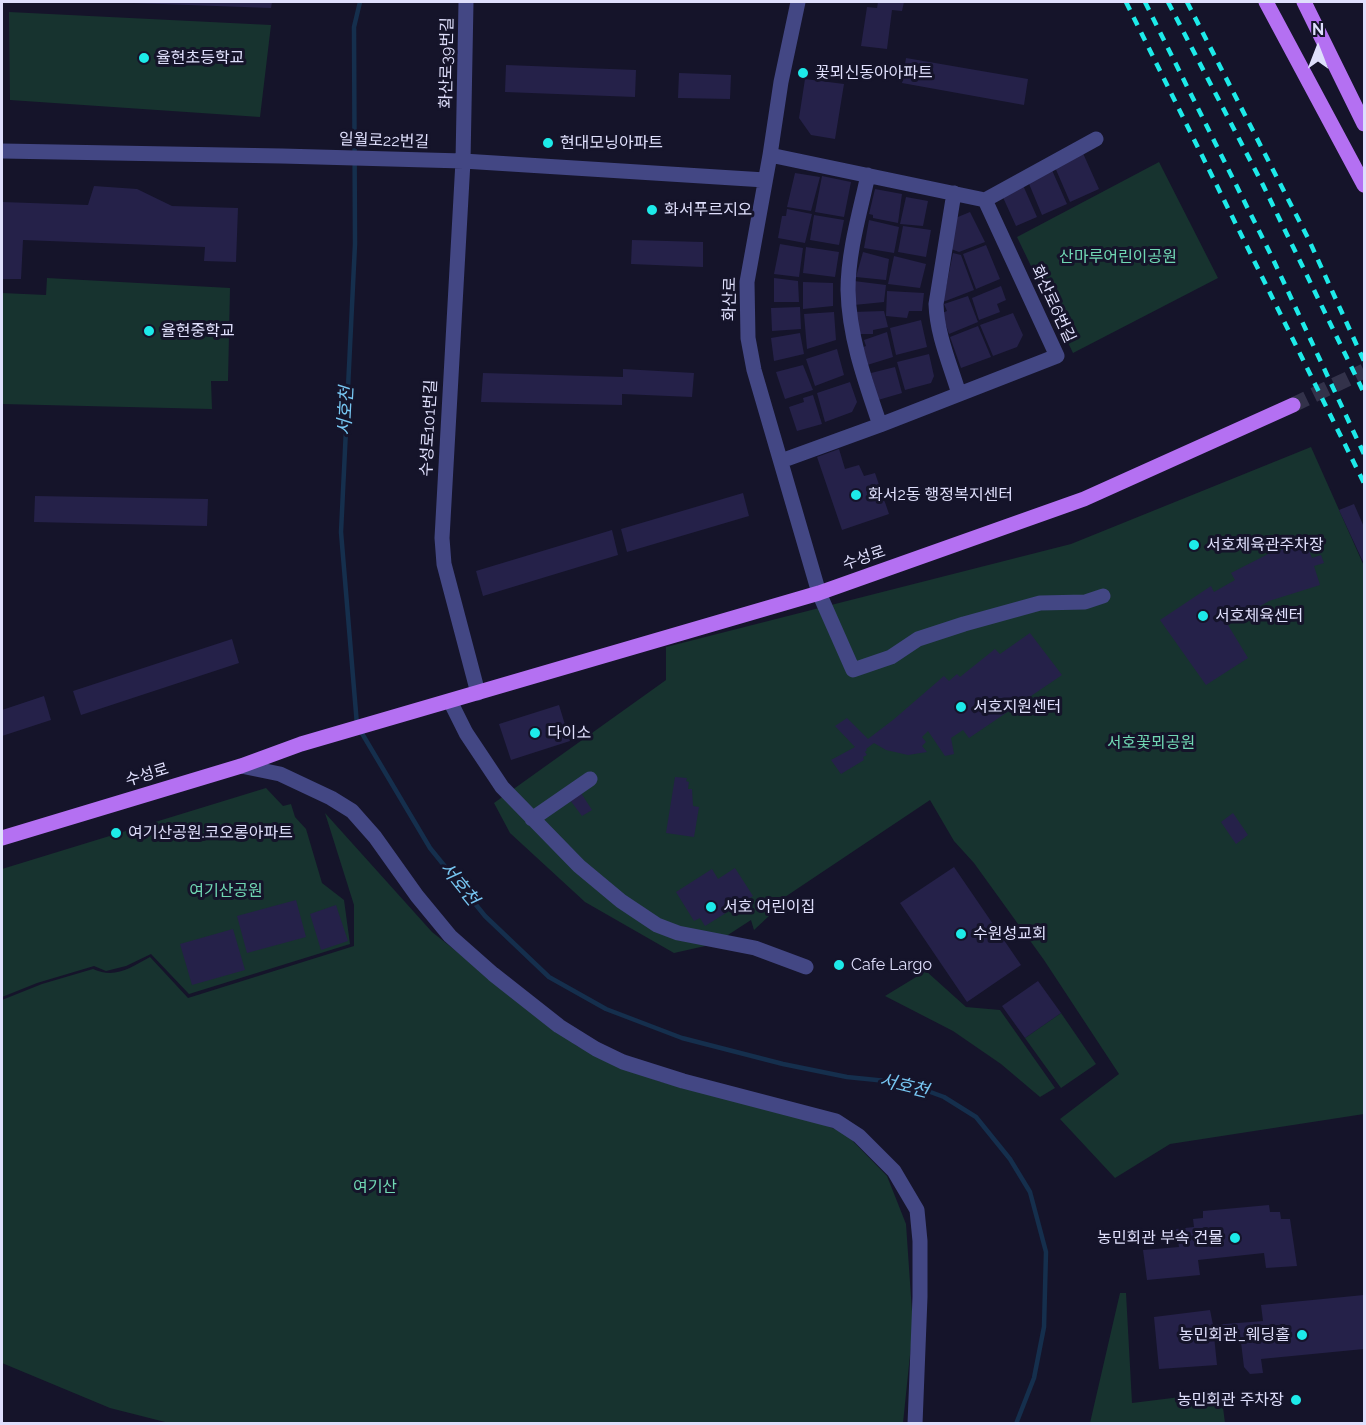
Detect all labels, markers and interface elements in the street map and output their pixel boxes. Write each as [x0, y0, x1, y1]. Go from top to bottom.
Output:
street label: 화산로39번길 [437, 17, 457, 109]
north arrow [1288, 18, 1348, 78]
text: N [1312, 20, 1324, 39]
place label: 율현초등학교 [156, 48, 244, 68]
marker: 율현초등학교 [137, 51, 151, 65]
place label: 꽃뫼신동아아파트 [815, 63, 933, 83]
marker: 꽃뫼신동아아파트 [796, 66, 810, 80]
street label: 일월로22번길 [339, 130, 429, 152]
place label: 현대모닝아파트 [560, 133, 663, 153]
marker: 현대모닝아파트 [541, 136, 555, 150]
place label: 화서푸르지오 [664, 200, 752, 220]
marker: 화서푸르지오 [645, 203, 659, 217]
park label: 산마루어린이공원 [1059, 247, 1177, 267]
street label: 화산로6번길 [1027, 262, 1079, 346]
street label: 화산로 [720, 277, 740, 321]
place label: 율현중학교 [161, 321, 235, 341]
marker: 율현중학교 [142, 324, 156, 338]
street label: 수성로101번길 [417, 379, 441, 477]
water label: 서호천 [334, 386, 358, 436]
place label: 화서2동 행정복지센터 [868, 485, 1013, 505]
marker: 화서2동 행정복지센터 [849, 488, 863, 502]
place label: 서호체육관주차장 [1206, 535, 1324, 555]
marker: 서호체육관주차장 [1187, 538, 1201, 552]
street label: 수성로 [840, 542, 888, 574]
place label: 서호체육센터 [1215, 606, 1303, 626]
marker: 서호체육센터 [1196, 609, 1210, 623]
place label: 서호지원센터 [973, 697, 1061, 717]
marker: 서호지원센터 [954, 700, 968, 714]
place label: 다이소 [547, 723, 591, 743]
marker: 다이소 [528, 726, 542, 740]
park label: 서호꽃뫼공원 [1107, 733, 1195, 753]
street label: 수성로 [123, 759, 171, 791]
place label: 여기산공원.코오롱아파트 [128, 823, 293, 843]
marker: 여기산공원.코오롱아파트 [109, 826, 123, 840]
water label: 서호천 [435, 858, 483, 910]
park label: 여기산공원 [189, 881, 263, 901]
place label: 서호 어린이집 [723, 897, 815, 917]
marker: 서호 어린이집 [704, 900, 718, 914]
place label: 수원성교회 [973, 924, 1047, 944]
marker: 수원성교회 [954, 927, 968, 941]
place label: Cafe Largo [851, 955, 932, 975]
marker: Cafe Largo [832, 958, 846, 972]
water label: 서호천 [877, 1070, 931, 1102]
park label: 여기산 [353, 1177, 397, 1197]
place label: 농민회관 부속 건물 [1097, 1228, 1223, 1248]
marker: 농민회관 부속 건물 [1228, 1231, 1242, 1245]
place label: 농민회관_웨딩홀 [1179, 1325, 1290, 1345]
marker: 농민회관_웨딩홀 [1295, 1328, 1309, 1342]
place label: 농민회관 주차장 [1177, 1390, 1284, 1410]
marker: 농민회관 주차장 [1289, 1393, 1303, 1407]

